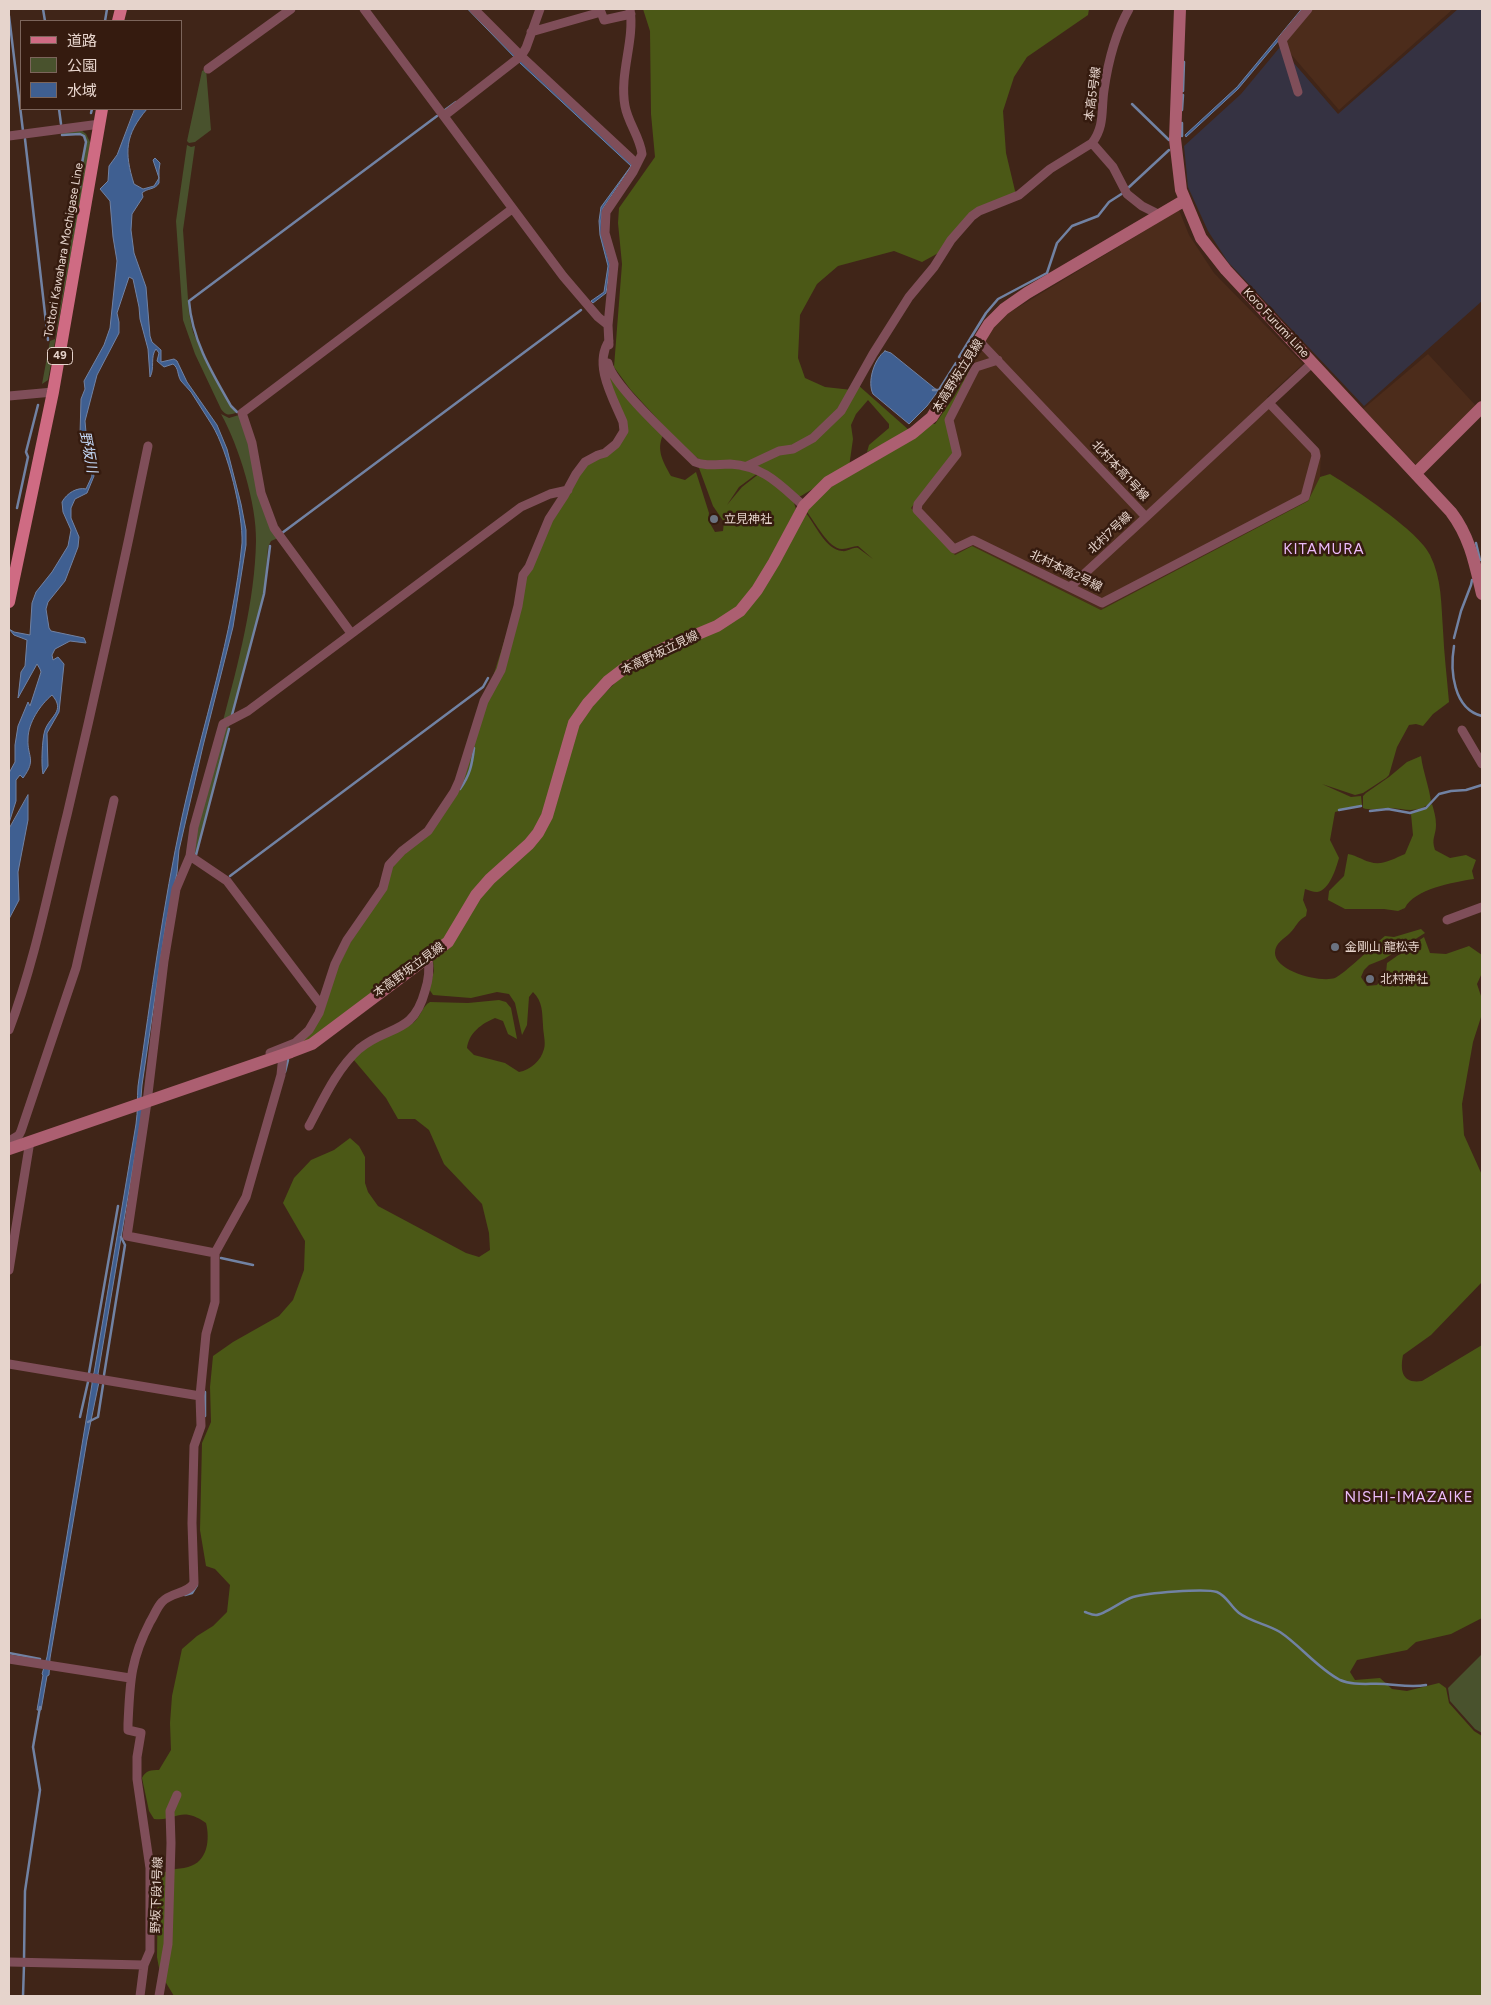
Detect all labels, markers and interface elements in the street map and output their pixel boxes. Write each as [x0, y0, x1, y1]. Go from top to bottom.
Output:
legend [20, 20, 182, 110]
text: 道路 [67, 32, 97, 50]
text: 公園 [67, 57, 97, 75]
street label: 本高5号線 [1082, 66, 1104, 122]
text: 水域 [67, 82, 97, 100]
street label: Tottori Kawahara Mochigase Line [42, 162, 86, 338]
street label: Koro Furumi Line [1240, 285, 1312, 361]
street label: 本高野坂立見線 [930, 337, 986, 415]
road number: 49 [48, 348, 72, 364]
water label: 野坂川 [76, 430, 100, 474]
street label: 北村本高1号線 [1088, 438, 1152, 504]
street label: 北村7号線 [1085, 509, 1135, 557]
place label: 立見神社 [724, 512, 772, 526]
marker: 立見神社 [708, 513, 720, 525]
district label: KITAMURA [1282, 541, 1366, 559]
street label: 北村本高2号線 [1027, 547, 1105, 595]
street label: 本高野坂立見線 [619, 628, 701, 678]
street label: 本高野坂立見線 [371, 939, 447, 1001]
place label: 金剛山 龍松寺 [1345, 940, 1420, 954]
marker: 金剛山 龍松寺 [1329, 941, 1341, 953]
place label: 北村神社 [1380, 972, 1428, 986]
marker: 北村神社 [1364, 973, 1376, 985]
district label: NISHI-IMAZAIKE [1343, 1489, 1475, 1507]
street label: 野坂下段1号線 [148, 1856, 166, 1934]

